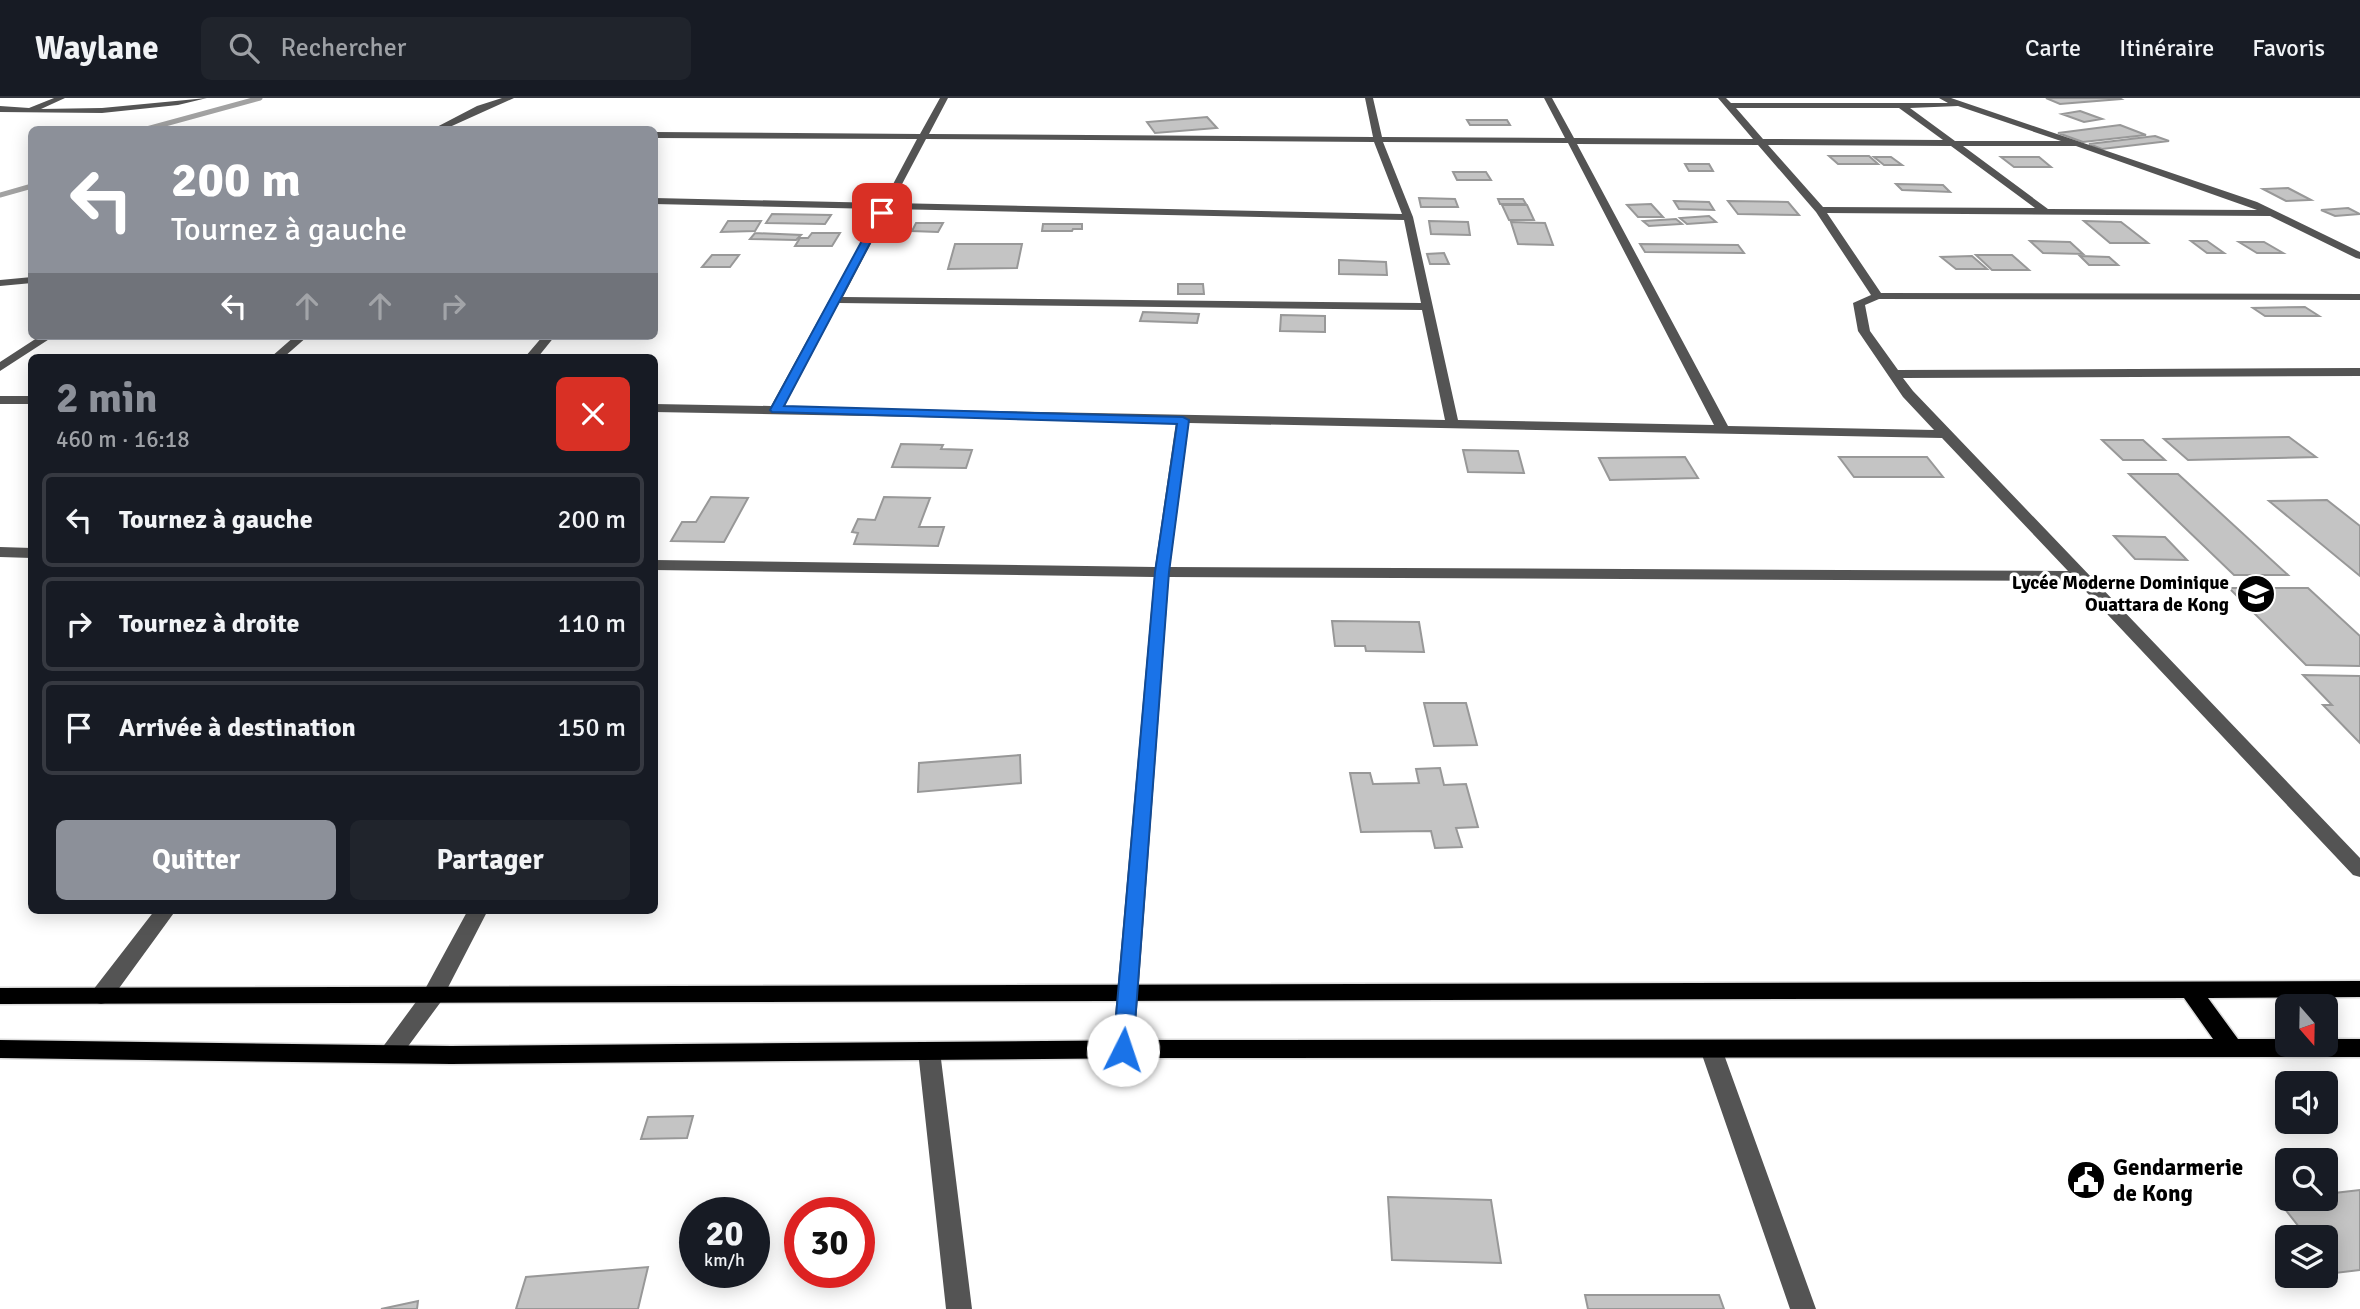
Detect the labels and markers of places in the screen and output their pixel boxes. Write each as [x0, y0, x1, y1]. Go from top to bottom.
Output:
pin [852, 183, 912, 243]
place label: Lycée Moderne Dominique Ouattara de Kong [2012, 571, 2229, 617]
school or university icon: Lycée Moderne Dominique Ouattara de Kong [2235, 573, 2277, 615]
place label: Gendarmerie de Kong [2113, 1153, 2243, 1208]
public building icon: Gendarmerie de Kong [2065, 1159, 2107, 1201]

